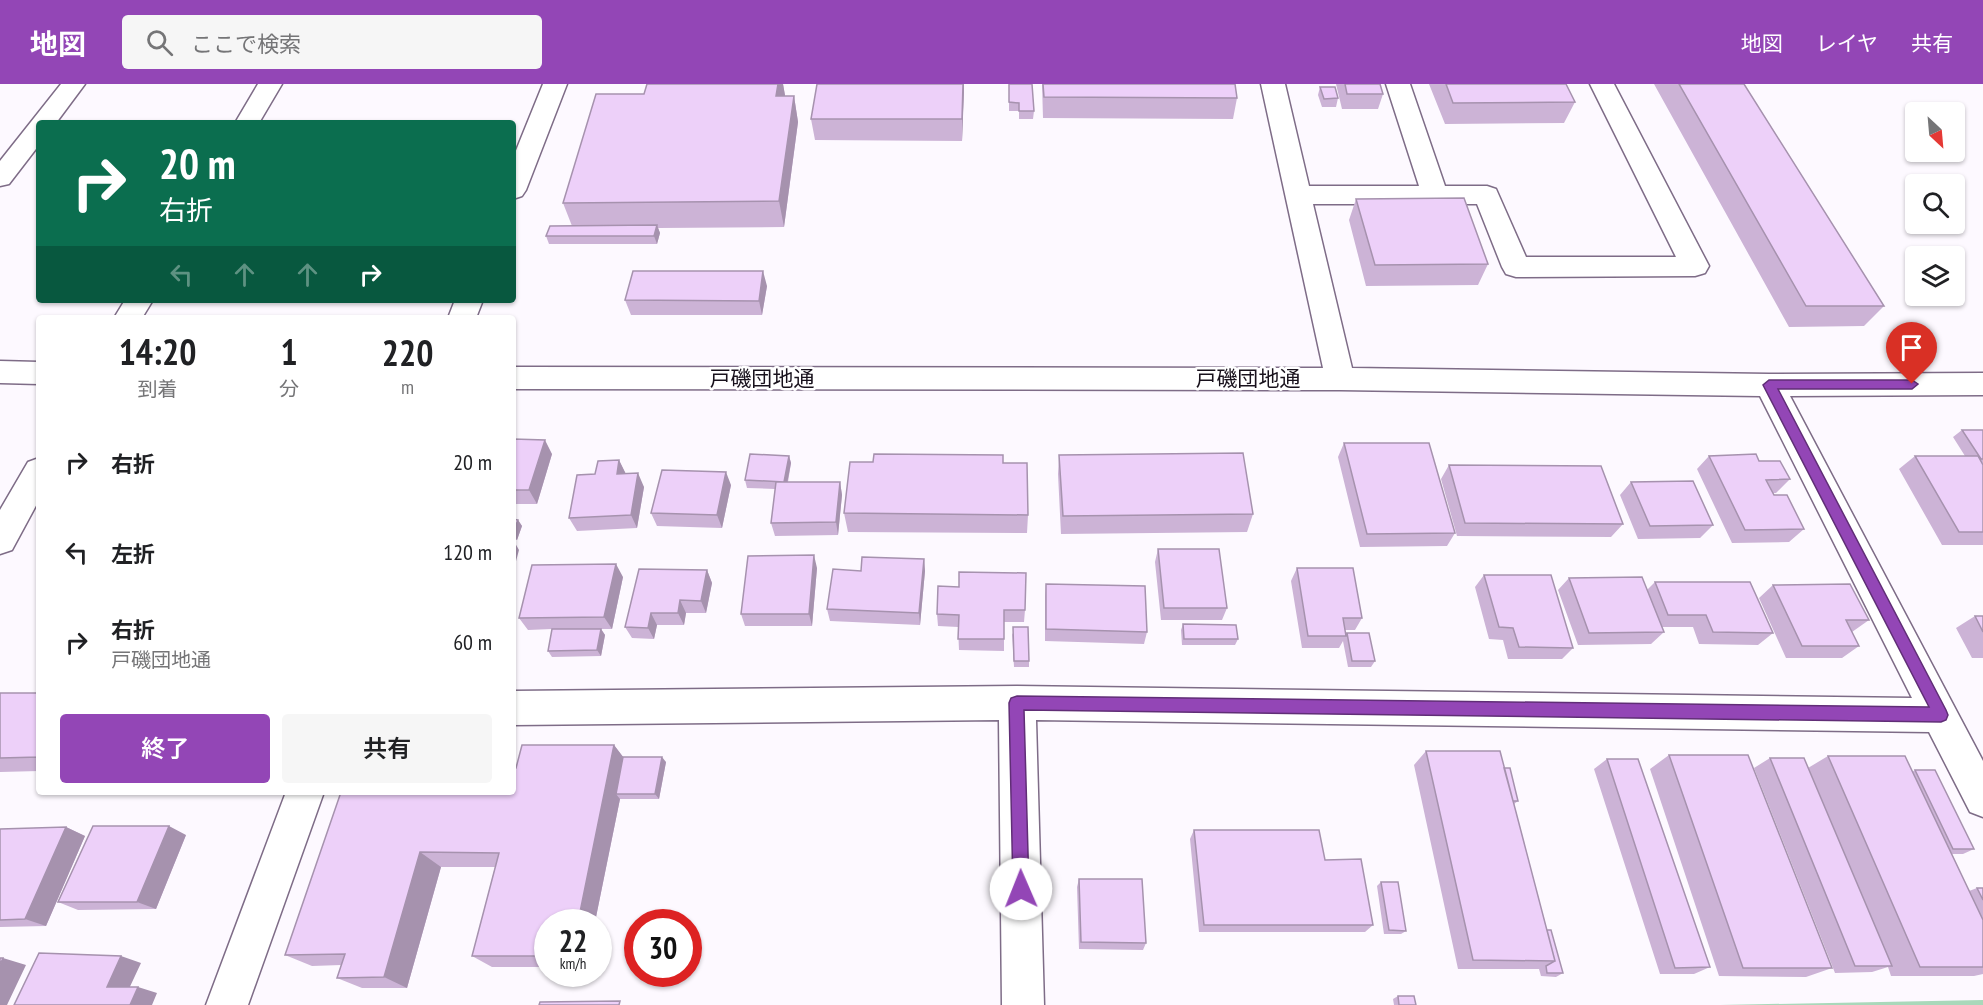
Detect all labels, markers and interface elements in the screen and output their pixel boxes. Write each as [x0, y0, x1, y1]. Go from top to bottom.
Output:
search box [122, 15, 542, 69]
text: 地図 [30, 25, 86, 62]
icon: search [143, 26, 176, 59]
text: ここで検索 [191, 30, 301, 58]
text: 地図 [1741, 30, 1783, 57]
text: レイヤ [1816, 30, 1878, 57]
text: 共有 [1911, 30, 1953, 57]
north arrow [1905, 102, 1965, 162]
map controls [1905, 102, 1965, 306]
text: 20 m [159, 136, 236, 191]
icon: right [60, 144, 138, 222]
button: search [1905, 174, 1965, 234]
text: 右折 [159, 193, 213, 227]
button: layers [1905, 246, 1965, 306]
icon: left [165, 258, 198, 291]
icon: ahead [228, 258, 261, 291]
icon: ahead [291, 258, 324, 291]
icon: right [354, 258, 387, 291]
pin [1886, 322, 1937, 384]
text: 14:20 [119, 328, 197, 375]
text: 1 [281, 328, 298, 375]
text: 220 [382, 329, 433, 376]
icon: arrive [1895, 331, 1928, 364]
street label: 戸磯団地通 [710, 365, 815, 392]
street label: 戸磯団地通 [1196, 365, 1301, 392]
text: m [401, 374, 414, 400]
text: 到着 [138, 376, 178, 402]
text: 分 [279, 376, 299, 402]
icon: right [60, 446, 93, 479]
text: 20 m [453, 448, 492, 476]
text: 右折 [111, 450, 155, 478]
icon: left [60, 536, 93, 569]
text: 120 m [443, 538, 492, 566]
text: 左折 [111, 540, 155, 568]
text: 右折 [111, 616, 155, 644]
icon: right [60, 626, 93, 659]
text: 60 m [453, 628, 492, 656]
text: 戸磯団地通 [111, 647, 211, 673]
button: 終了 [60, 714, 270, 783]
button: 共有 [282, 714, 492, 783]
position arrow [989, 857, 1053, 921]
speed limit sign: 30 [624, 909, 702, 987]
text: 22 [559, 921, 587, 960]
text: km/h [560, 954, 586, 973]

